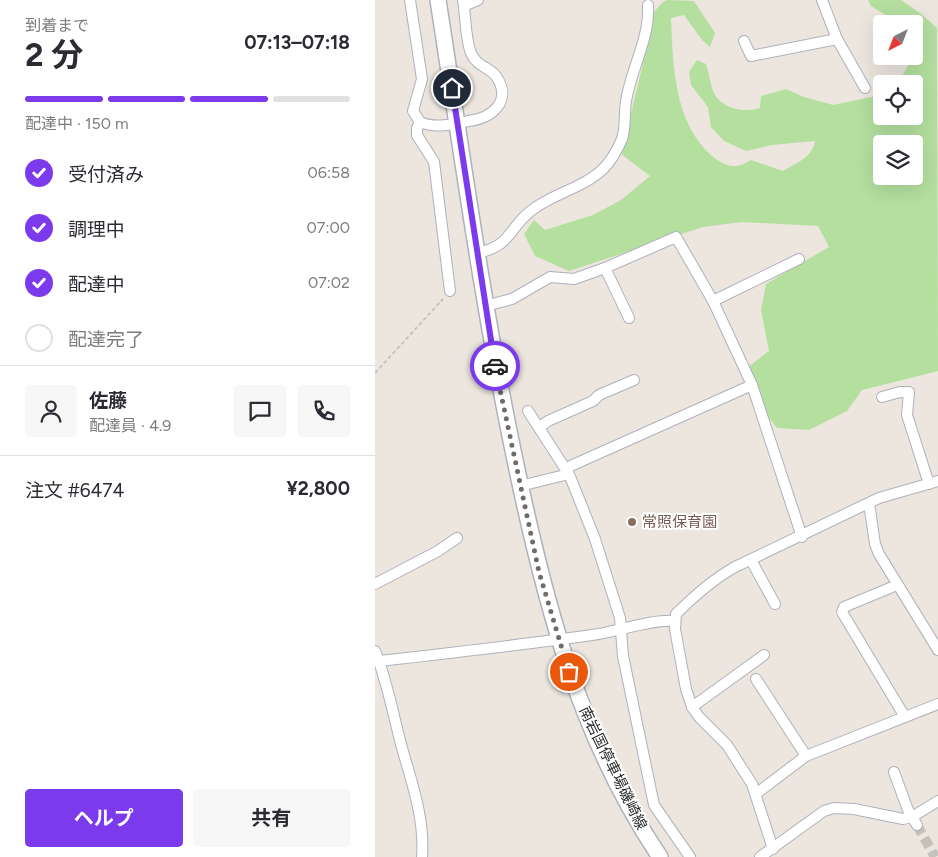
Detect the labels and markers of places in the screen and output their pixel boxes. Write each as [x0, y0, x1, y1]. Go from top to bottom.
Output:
pin [431, 67, 473, 109]
place label: 常照保育園 [642, 513, 717, 531]
marker: 常照保育園 [626, 516, 638, 528]
pin [548, 651, 590, 693]

